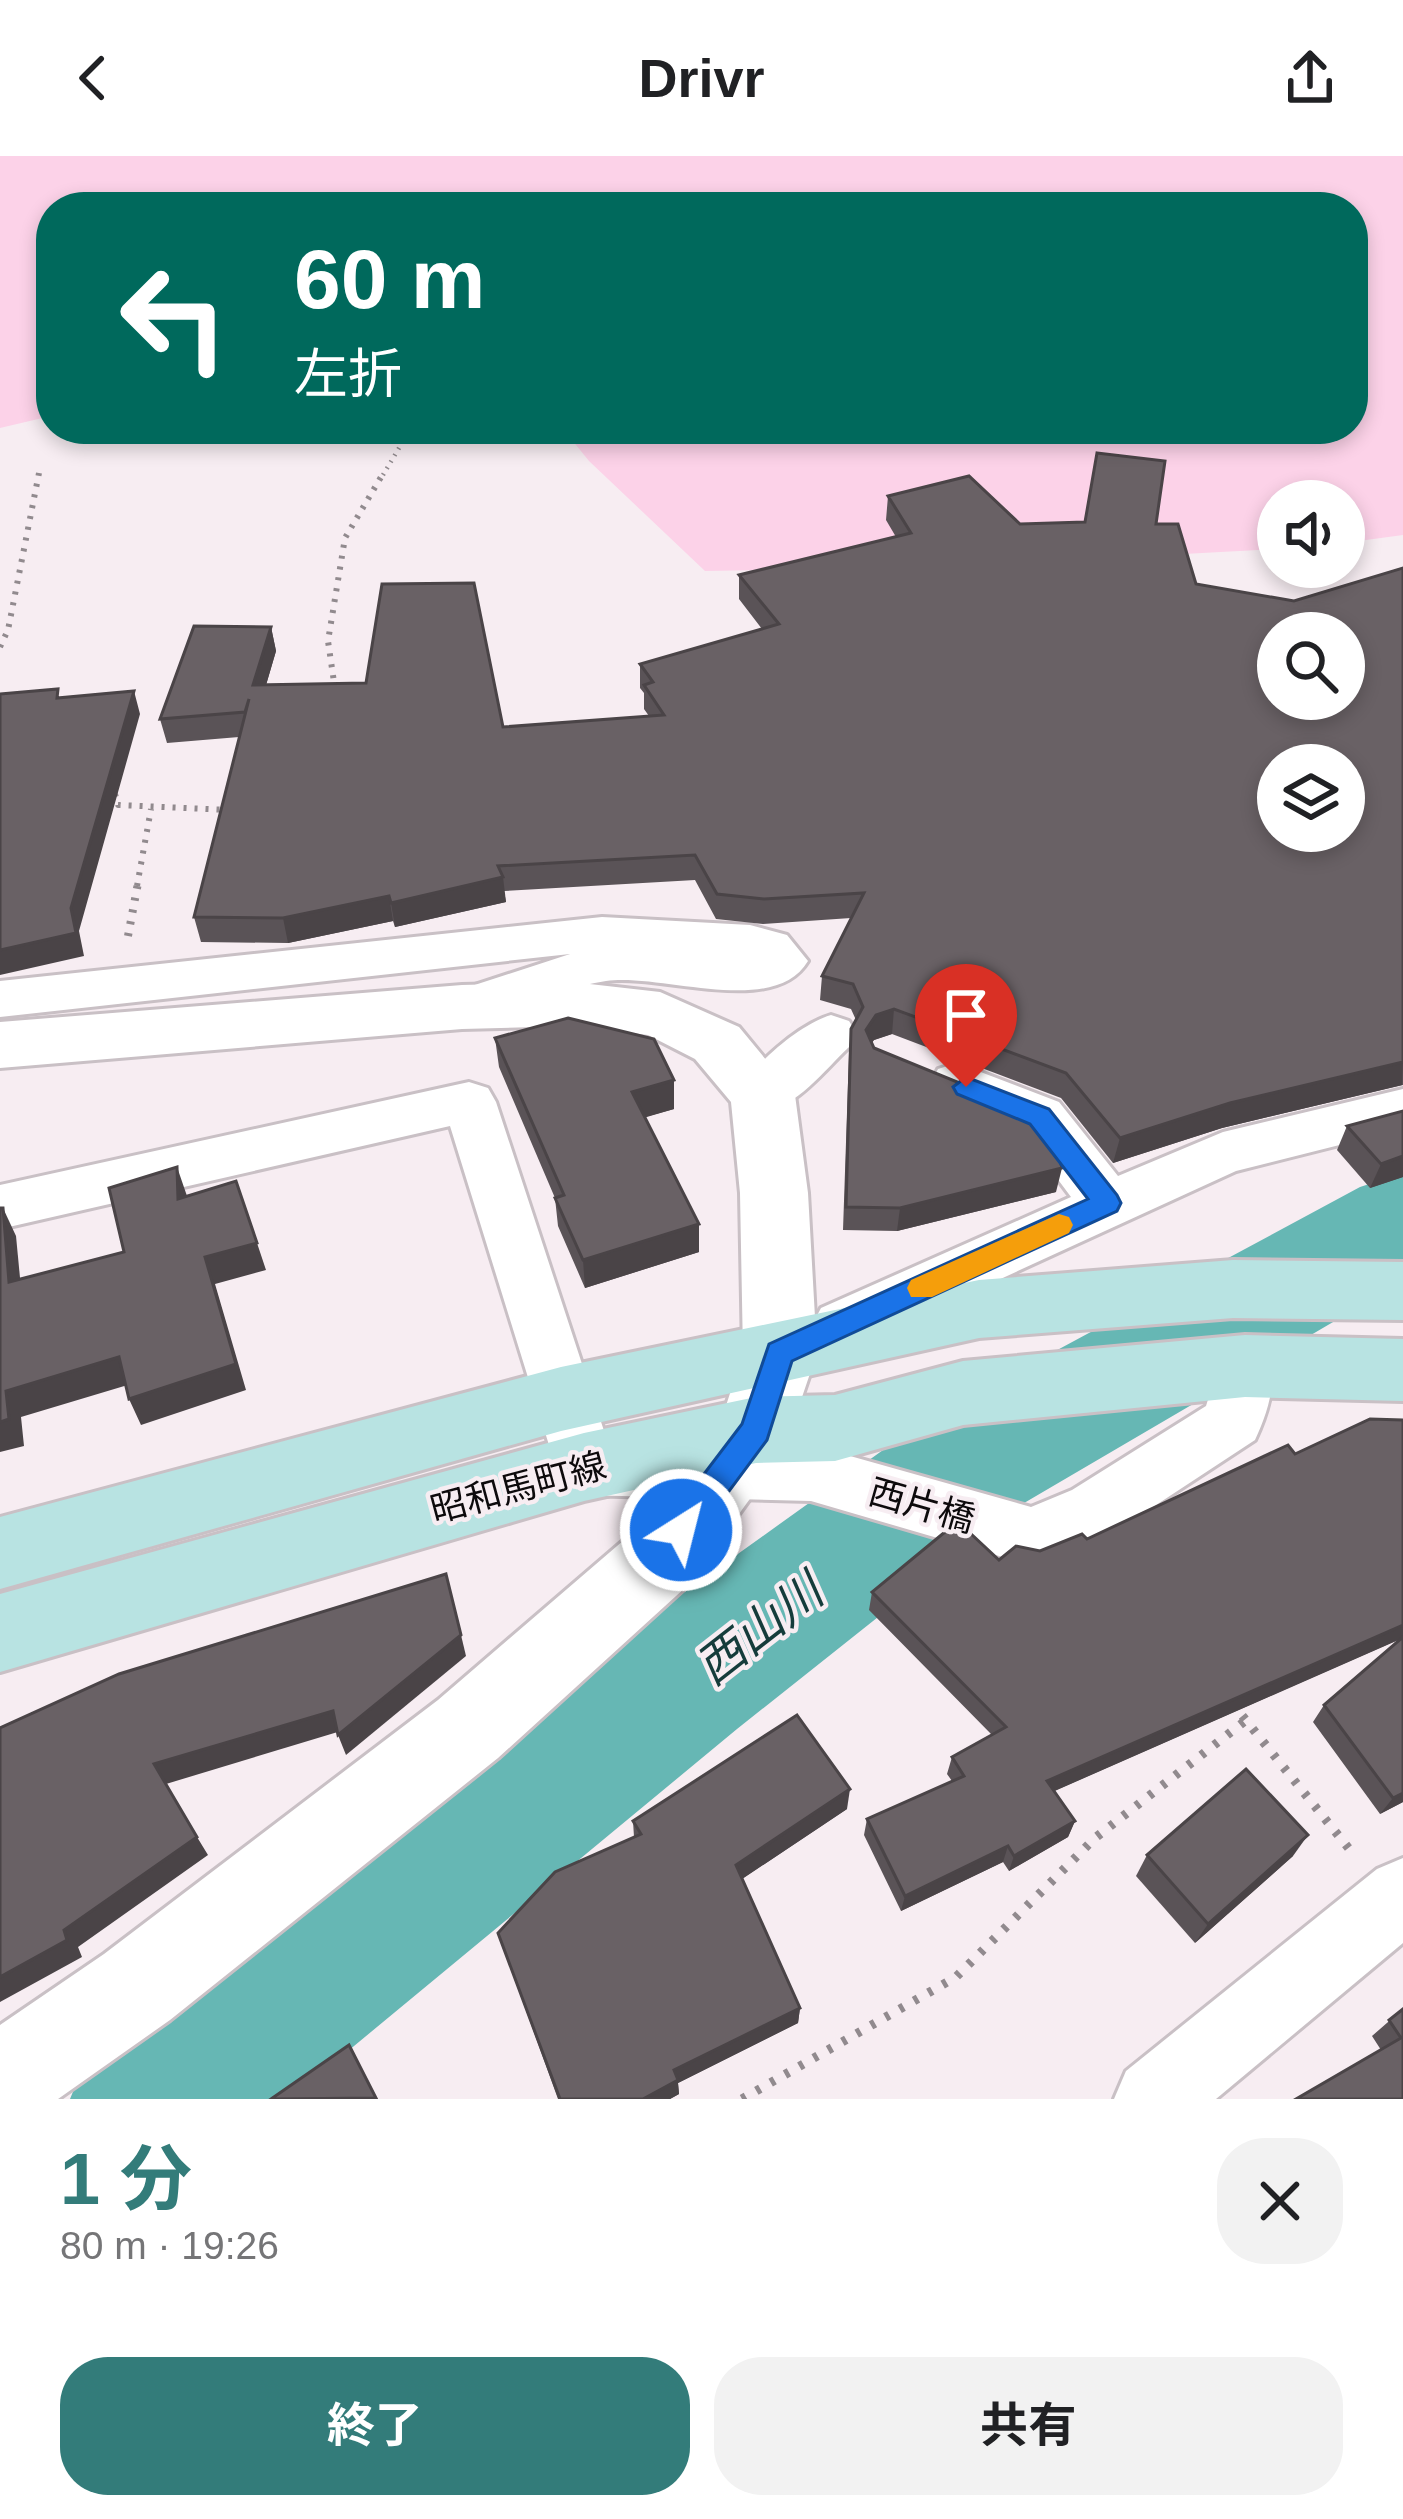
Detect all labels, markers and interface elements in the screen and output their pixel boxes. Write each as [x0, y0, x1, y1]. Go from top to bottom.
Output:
icon: back [60, 45, 126, 111]
icon: share [1277, 45, 1343, 111]
text: Drivr [638, 48, 765, 108]
text: 60 m [294, 232, 485, 326]
icon: left [96, 240, 252, 396]
text: 左折 [294, 344, 402, 404]
map controls [1257, 480, 1365, 852]
button: sound [1257, 480, 1365, 588]
button: search [1257, 612, 1365, 720]
button: layers [1257, 744, 1365, 852]
pin [915, 964, 1017, 1087]
icon: arrive [933, 982, 999, 1048]
street label: 昭和馬町線 [426, 1444, 610, 1531]
position arrow [618, 1467, 744, 1593]
street label: 西片橋 [864, 1471, 979, 1540]
water label: 西山川 [686, 1561, 836, 1695]
button: close [1217, 2138, 1343, 2264]
text: 1 分 [60, 2139, 192, 2219]
text: 80 m · 19:26 [60, 2224, 279, 2267]
button: 終了 [60, 2357, 690, 2495]
button: 共有 [714, 2357, 1343, 2495]

